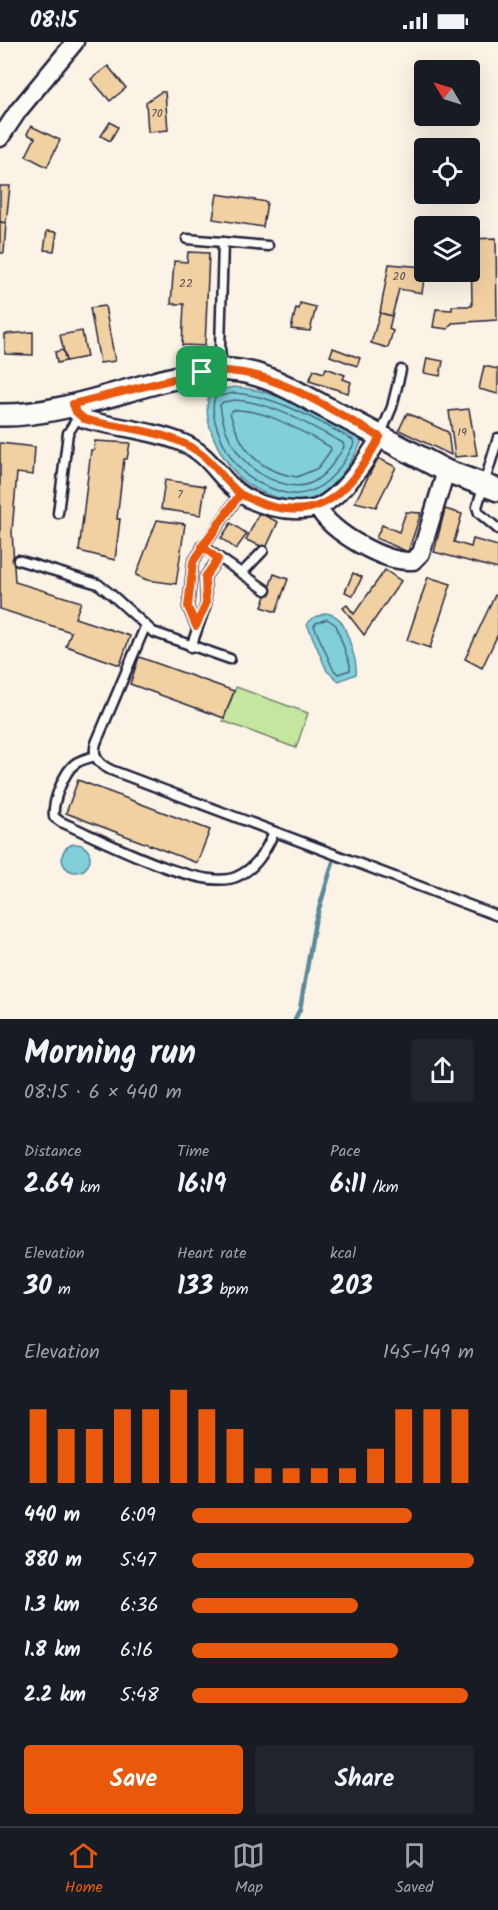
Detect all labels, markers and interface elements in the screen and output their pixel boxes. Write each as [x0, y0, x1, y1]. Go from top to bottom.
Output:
text: 08:15 [30, 4, 77, 39]
north arrow [414, 60, 480, 126]
map controls [414, 60, 480, 282]
house number: 70 [151, 104, 163, 123]
button: locate [414, 138, 480, 204]
button: layers [414, 216, 480, 282]
house number: 20 [393, 267, 405, 286]
house number: 22 [179, 274, 193, 293]
pin [176, 346, 227, 397]
icon: arrive [185, 355, 218, 388]
house number: 19 [457, 423, 467, 442]
house number: 7 [177, 485, 183, 504]
text: Morning run [24, 1028, 196, 1081]
button: share [411, 1039, 474, 1102]
text: 08:15 · 6 × 440 m [24, 1077, 182, 1109]
text: Distance [24, 1139, 82, 1164]
text: Time [177, 1139, 209, 1164]
text: Pace [330, 1139, 361, 1164]
text: 2.64 [24, 1164, 74, 1206]
text: 16:19 [177, 1164, 226, 1206]
text: 6:11 [330, 1164, 366, 1206]
text: km [74, 1175, 100, 1200]
text: /km [366, 1175, 399, 1200]
text: Elevation [24, 1241, 85, 1266]
text: Heart rate [177, 1241, 247, 1266]
text: kcal [330, 1241, 356, 1266]
text: 30 [24, 1266, 52, 1308]
text: 133 [177, 1266, 213, 1308]
text: 203 [330, 1266, 373, 1308]
text: m [52, 1277, 71, 1302]
text: bpm [213, 1277, 249, 1302]
text: Elevation [24, 1337, 100, 1369]
text: 145–149 m [383, 1337, 474, 1369]
text: 440 m [24, 1500, 80, 1532]
text: 6:09 [120, 1500, 156, 1532]
text: 880 m [24, 1545, 82, 1577]
text: 5:47 [120, 1545, 156, 1577]
text: 1.3 km [24, 1590, 80, 1622]
text: 6:36 [120, 1590, 159, 1622]
text: 1.8 km [24, 1635, 81, 1667]
text: 6:16 [120, 1635, 153, 1667]
text: 2.2 km [24, 1680, 86, 1712]
text: 5:48 [120, 1680, 159, 1712]
button: Save [24, 1745, 243, 1814]
button: Share [255, 1745, 474, 1814]
tab: Home [65, 1839, 103, 1900]
tab: Map [232, 1839, 265, 1900]
tab: Saved [395, 1839, 433, 1900]

